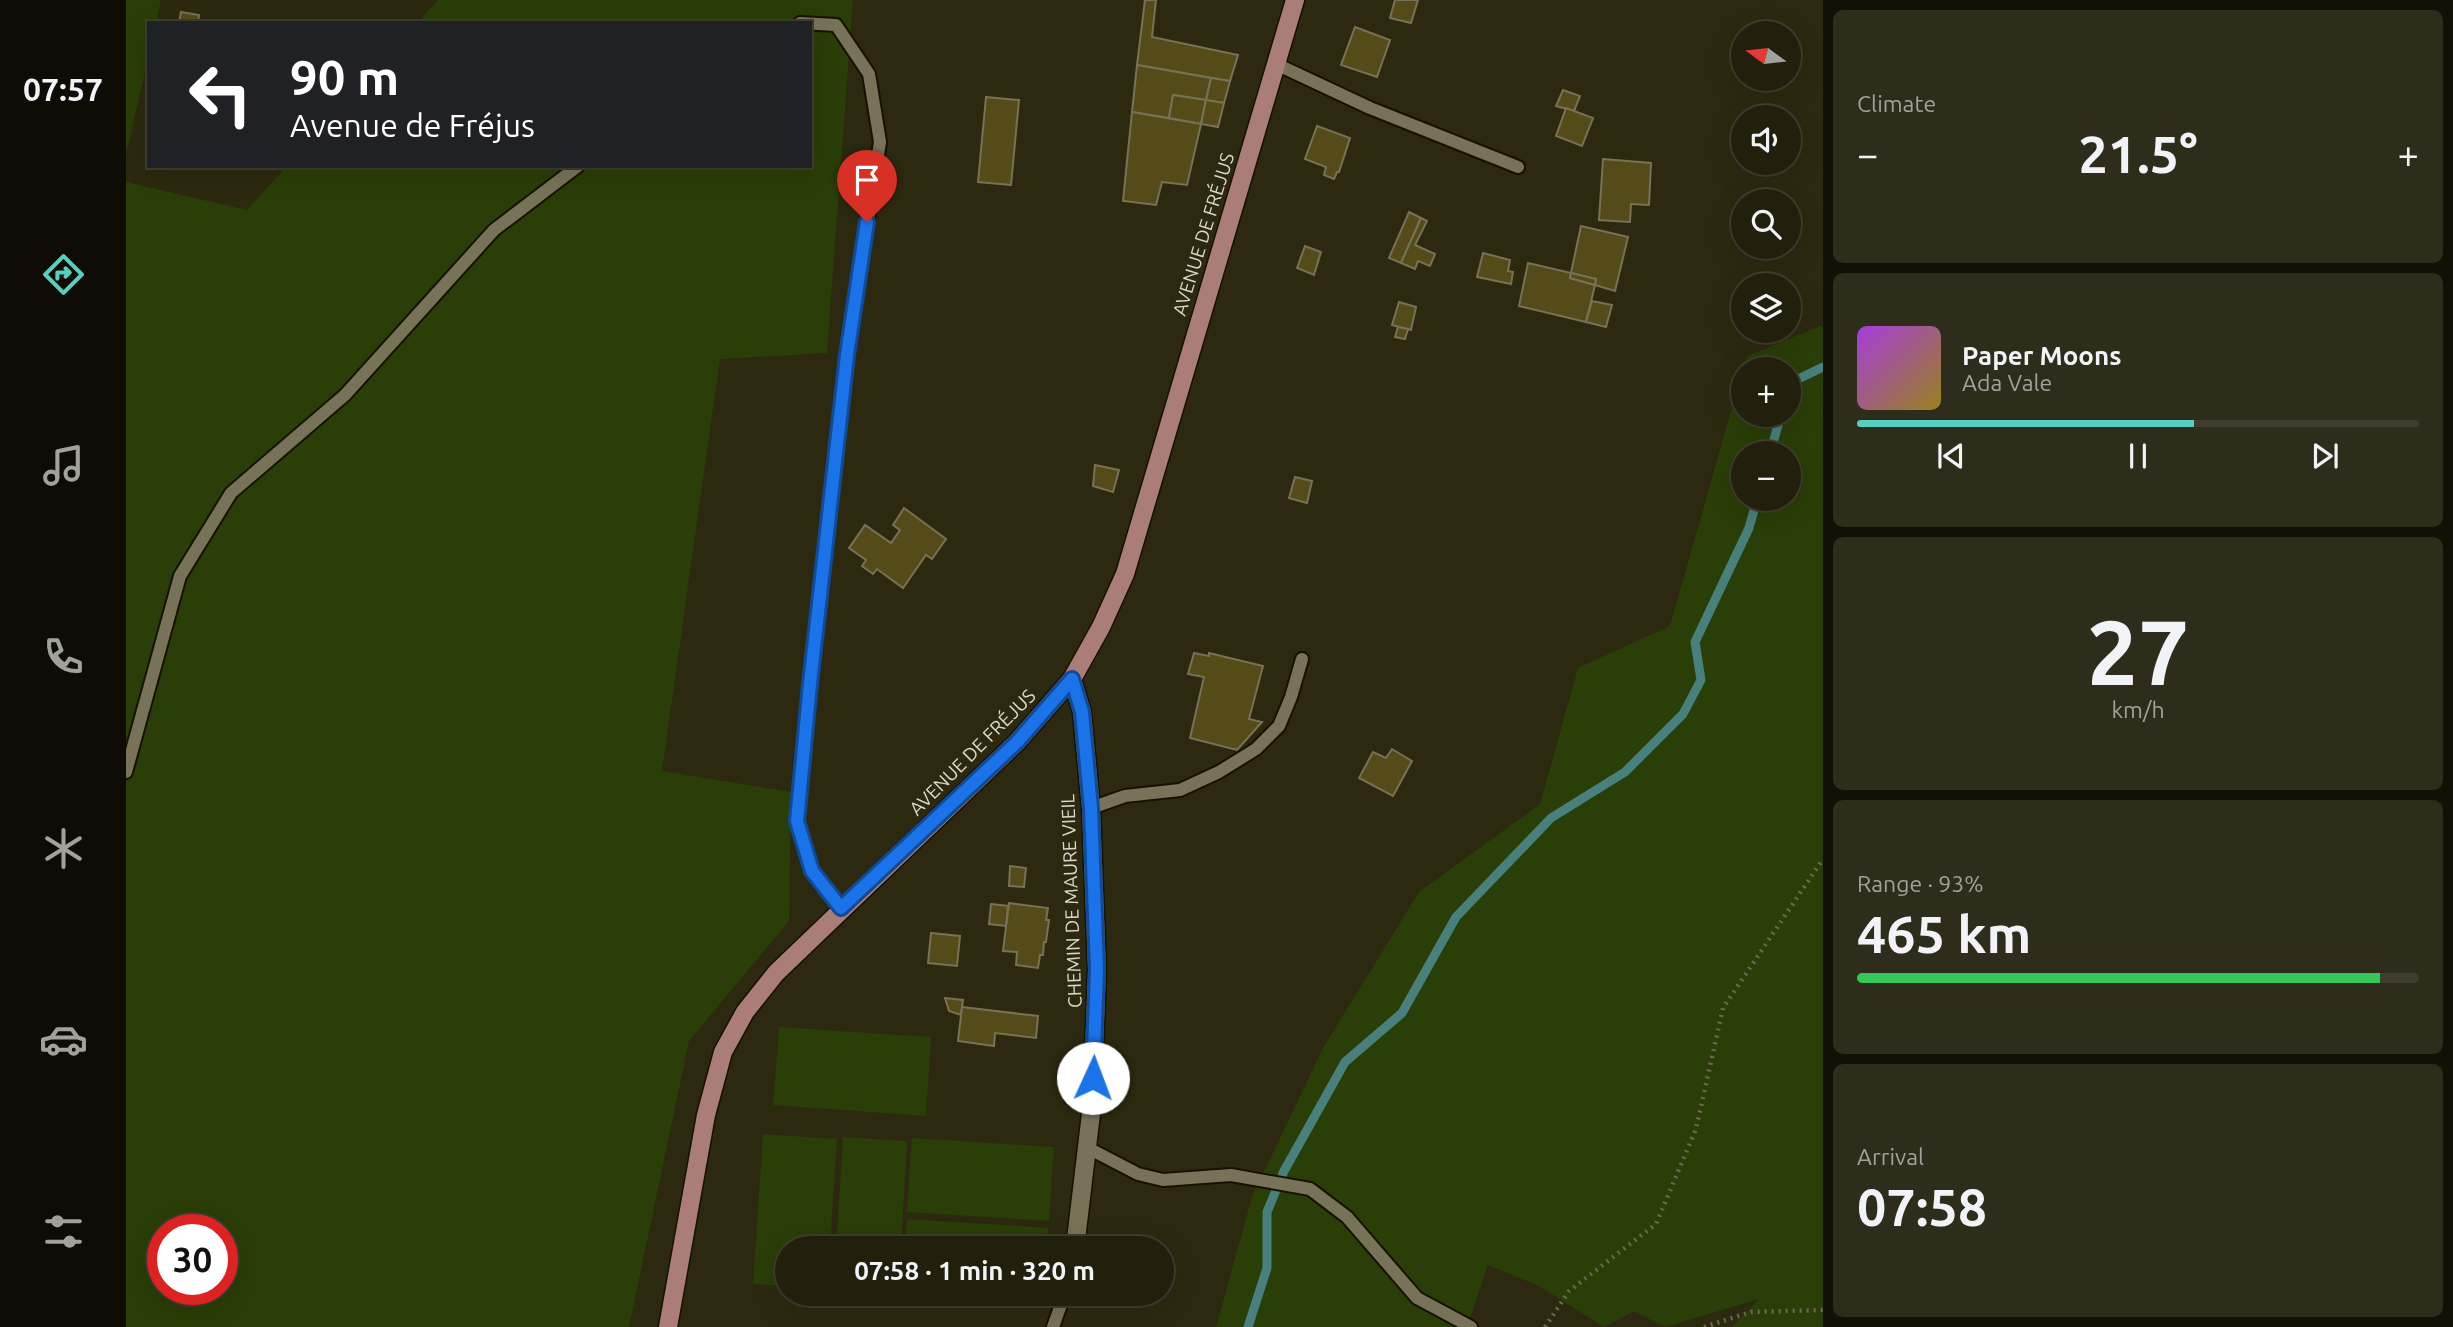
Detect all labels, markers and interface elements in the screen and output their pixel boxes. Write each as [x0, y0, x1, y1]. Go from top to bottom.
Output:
north arrow [1731, 21, 1801, 91]
map controls [1731, 21, 1801, 511]
icon: left [175, 49, 266, 140]
text: 90 m [290, 49, 399, 104]
text: 07:57 [23, 71, 103, 107]
text: Climate [1857, 91, 1936, 116]
button: sound [1731, 105, 1801, 175]
text: Avenue de Fréjus [290, 107, 535, 143]
text: 21.5° [2078, 125, 2198, 183]
text: − [1857, 133, 1878, 175]
text: + [2398, 133, 2419, 175]
pin [837, 150, 897, 222]
street label: AVENUE DE FRÉJUS [1168, 150, 1238, 318]
icon: arrive [848, 161, 886, 199]
button: search [1731, 189, 1801, 259]
icon: directions [39, 250, 88, 299]
button: layers [1731, 273, 1801, 343]
text: Paper Moons [1962, 341, 2121, 370]
button: + [1731, 357, 1801, 427]
text: Ada Vale [1962, 370, 2052, 395]
icon: previous [1932, 437, 1970, 475]
icon: pause [2119, 437, 2157, 475]
icon: next [2306, 437, 2344, 475]
icon: music [39, 441, 88, 490]
button: − [1731, 441, 1801, 511]
text: 27 [2087, 600, 2189, 702]
icon: phone [39, 632, 88, 681]
street label: AVENUE DE FRÉJUS [904, 684, 1040, 820]
text: km/h [2111, 697, 2165, 722]
street label: CHEMIN DE MAURE VIEIL [1056, 793, 1086, 1008]
icon: climate [39, 824, 88, 873]
text: Range · 93% [1857, 871, 1984, 896]
text: 465 km [1857, 905, 2031, 963]
icon: car [39, 1015, 88, 1064]
position arrow [1056, 1041, 1130, 1115]
text: Arrival [1857, 1144, 1924, 1169]
text: 07:58 [1857, 1178, 1987, 1236]
icon: filters [39, 1207, 88, 1256]
speed limit sign: 30 [147, 1214, 238, 1305]
text: 07:58 · 1 min · 320 m [854, 1256, 1095, 1285]

